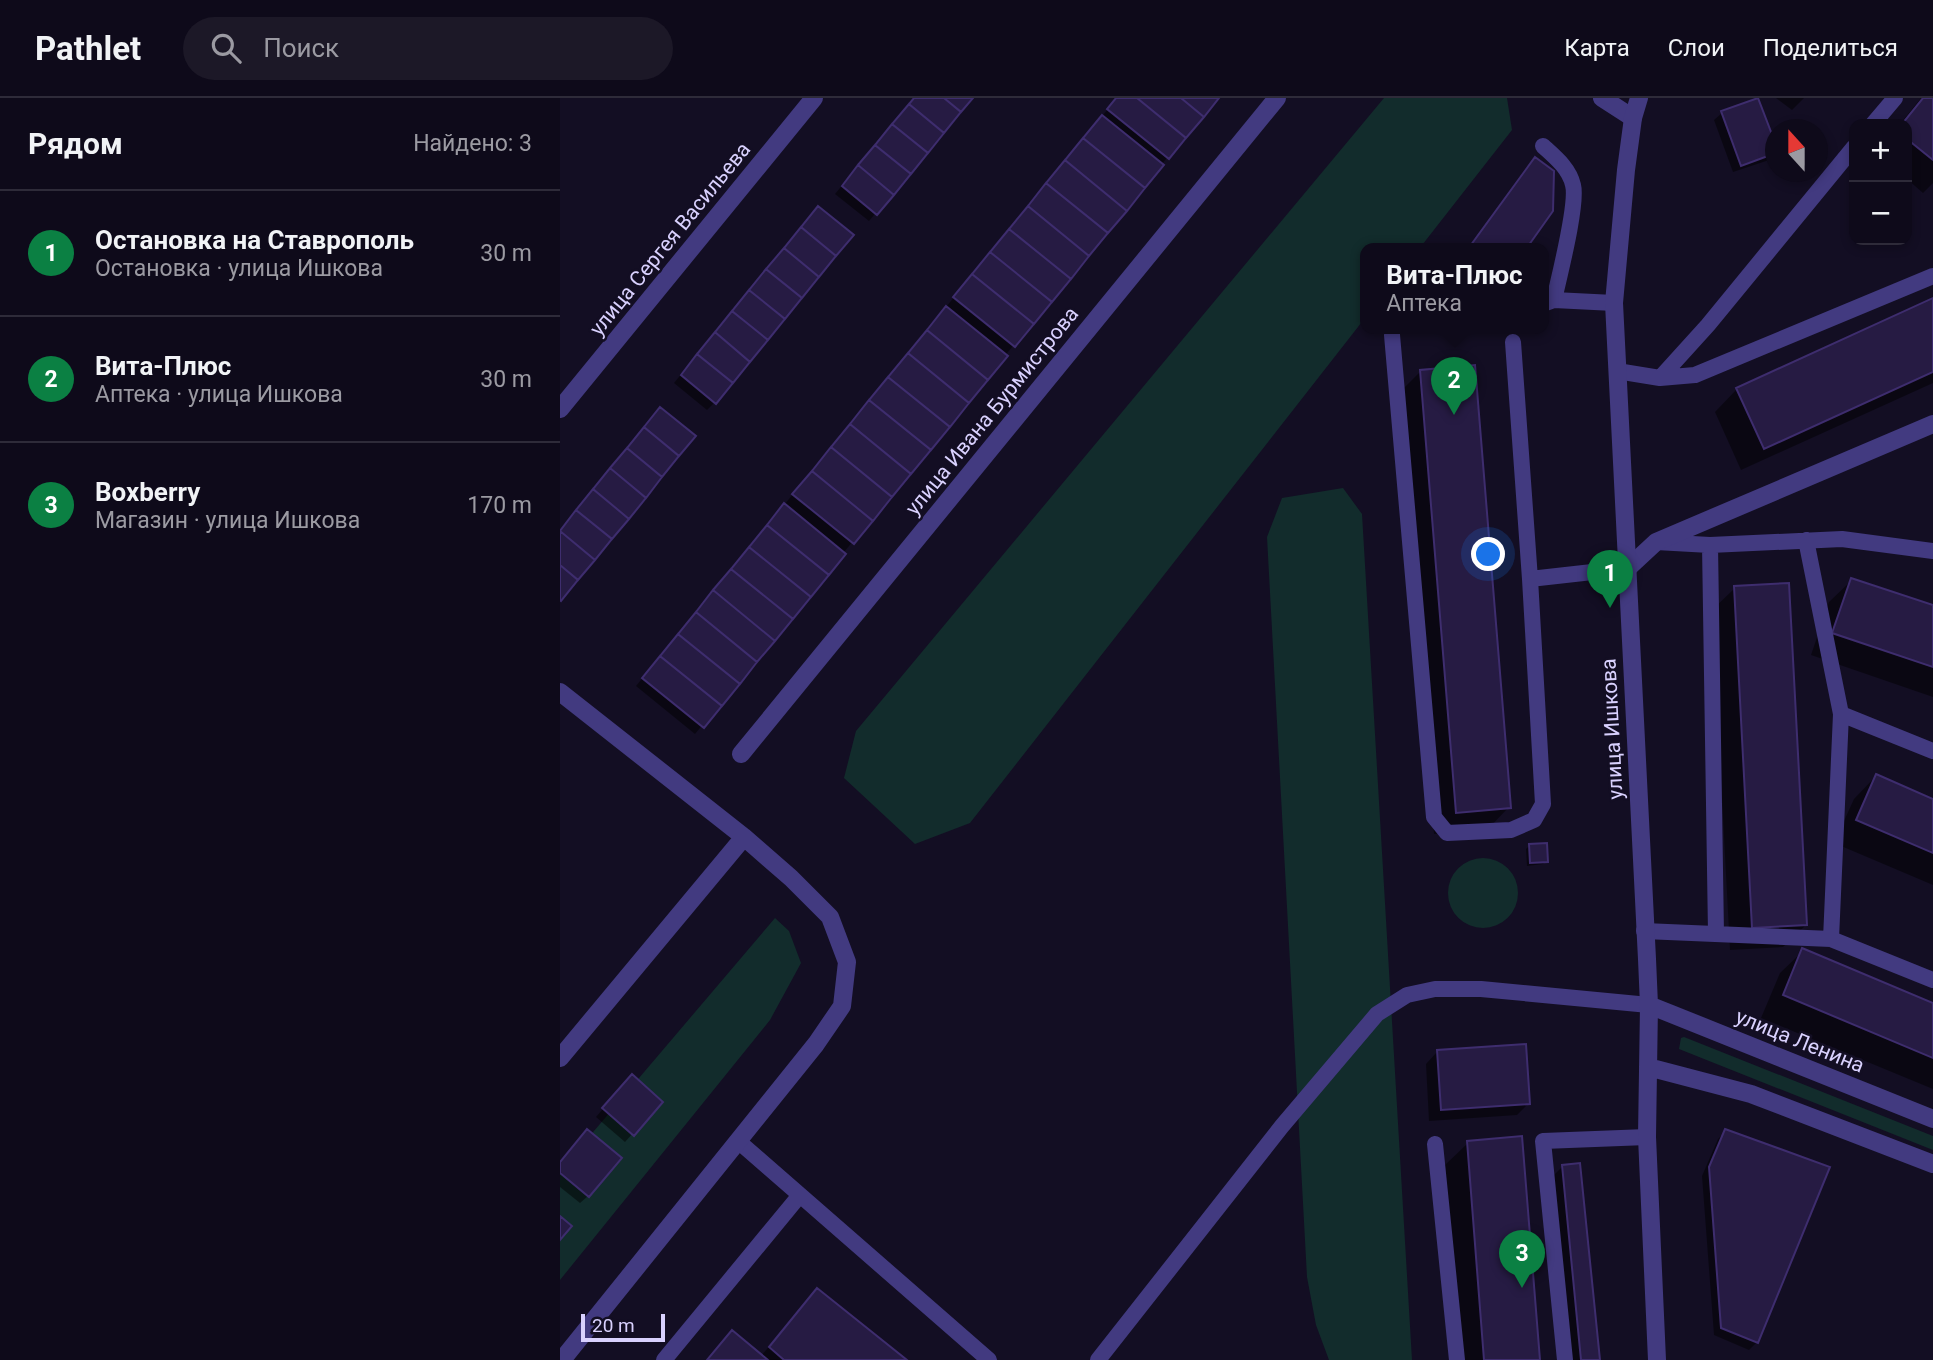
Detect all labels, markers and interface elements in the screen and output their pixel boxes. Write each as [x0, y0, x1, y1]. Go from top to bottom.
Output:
search box [183, 17, 673, 80]
text: Pathlet [35, 29, 141, 68]
icon: search [207, 29, 245, 67]
text: Поиск [263, 33, 339, 63]
text: Карта [1564, 34, 1630, 62]
text: Слои [1668, 34, 1725, 62]
text: Поделиться [1763, 34, 1898, 62]
north arrow [1765, 119, 1828, 182]
map controls [1849, 119, 1912, 245]
button: + [1849, 119, 1912, 182]
text: Рядом [28, 126, 123, 161]
text: Найдено: 3 [413, 130, 532, 157]
street label: улица Сергея Васильева [585, 138, 755, 340]
button: − [1849, 182, 1912, 245]
text: Остановка на Ставрополь [95, 225, 414, 255]
text: 1 [44, 240, 58, 267]
text: 30 m [480, 240, 532, 267]
popup [1360, 243, 1549, 334]
text: Остановка · улица Ишкова [95, 255, 383, 282]
text: Вита-Плюс [1386, 260, 1523, 290]
text: Аптека [1386, 290, 1462, 317]
street label: улица Ивана Бурмистрова [901, 302, 1083, 520]
text: Вита-Плюс [95, 351, 231, 381]
pin: 2 [1431, 357, 1477, 415]
text: 2 [44, 366, 58, 393]
text: 30 m [480, 366, 532, 393]
text: Аптека · улица Ишкова [95, 381, 343, 408]
text: Boxberry [95, 477, 200, 507]
text: 3 [44, 492, 58, 519]
text: 170 m [467, 492, 532, 519]
text: Магазин · улица Ишкова [95, 507, 360, 534]
your location [1471, 537, 1505, 571]
pin: 1 [1587, 550, 1633, 608]
street label: улица Ишкова [1596, 658, 1628, 800]
street label: улица Ленина [1732, 1004, 1868, 1078]
pin: 3 [1499, 1230, 1545, 1288]
scale bar [581, 1311, 665, 1343]
text: 20 m [592, 1314, 635, 1337]

